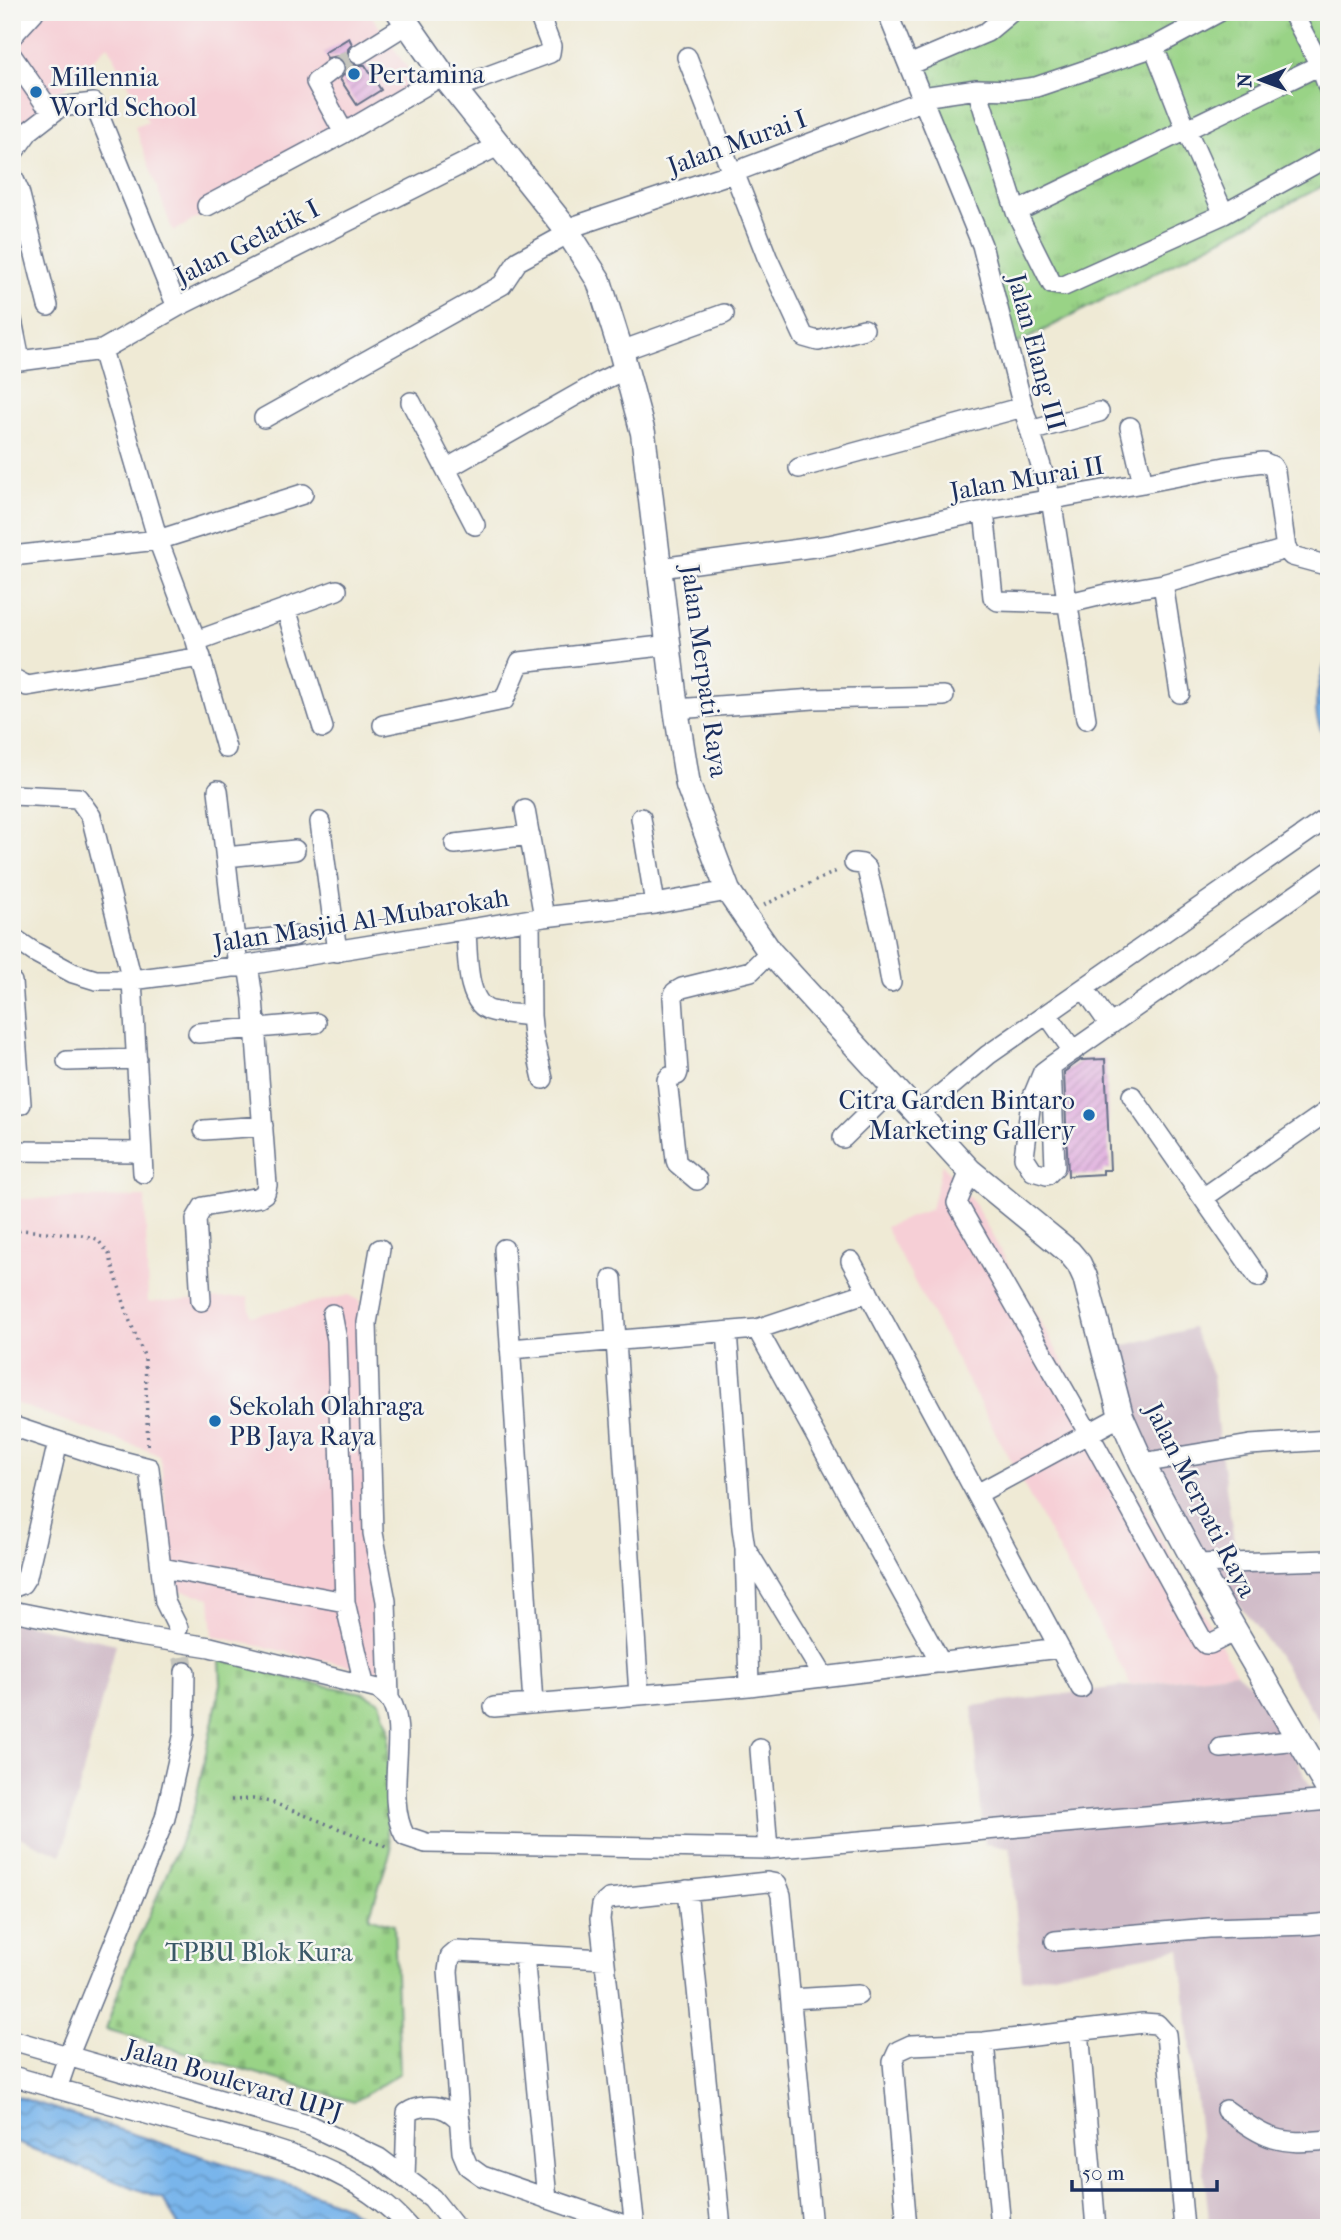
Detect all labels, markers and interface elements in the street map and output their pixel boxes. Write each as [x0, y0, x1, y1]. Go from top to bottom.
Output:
north arrow [1226, 46, 1296, 116]
place label: Pertamina [368, 59, 486, 90]
place label: Millennia World School [49, 62, 197, 123]
marker: Pertamina [346, 66, 362, 82]
text: N [1234, 72, 1256, 88]
marker: Millennia World School [28, 84, 44, 100]
street label: Jalan Murai I [661, 103, 811, 183]
street label: Jalan Gelatik I [168, 193, 324, 293]
street label: Jalan Elang III [1000, 268, 1072, 434]
street label: Jalan Murai II [946, 450, 1107, 508]
street label: Jalan Merpati Raya [674, 561, 735, 780]
street label: Jalan Masjid Al-Mubarokah [209, 882, 511, 959]
place label: Citra Garden Bintaro Marketing Gallery [838, 1085, 1076, 1146]
marker: Citra Garden Bintaro Marketing Gallery [1081, 1107, 1097, 1123]
place label: Sekolah Olahraga PB Jaya Raya [229, 1391, 425, 1452]
street label: Jalan Merpati Raya [1137, 1396, 1263, 1604]
marker: Sekolah Olahraga PB Jaya Raya [207, 1413, 223, 1429]
park label: TPBU Blok Kura [165, 1937, 354, 1968]
street label: Jalan Boulevard UPJ [119, 2032, 347, 2128]
scale bar [1072, 2149, 1217, 2193]
text: 50 m [1082, 2161, 1125, 2185]

